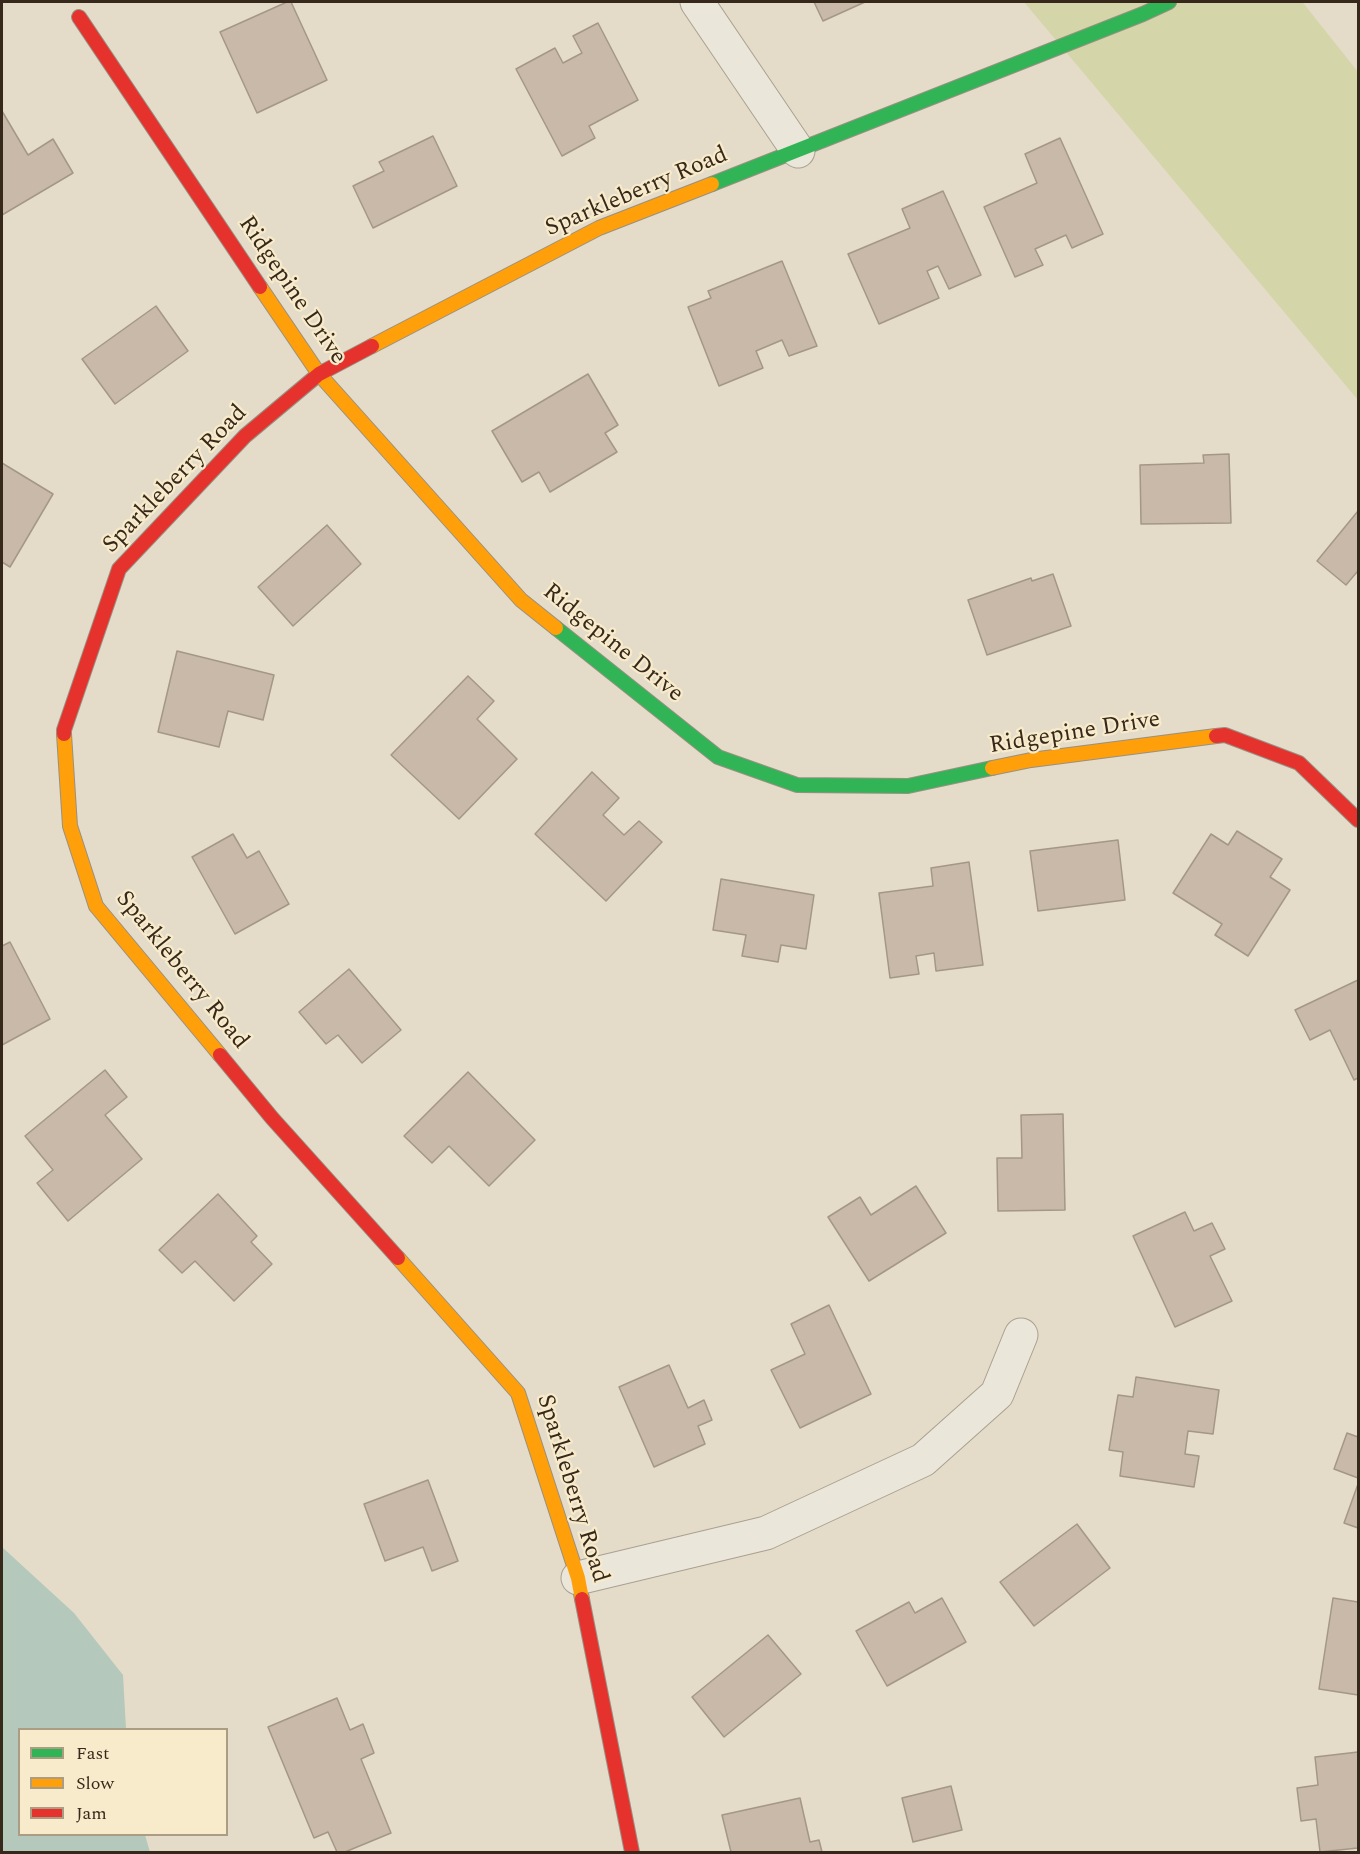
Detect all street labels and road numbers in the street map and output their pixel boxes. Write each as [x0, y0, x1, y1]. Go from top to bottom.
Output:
street label: Sparkleberry Road [541, 142, 733, 244]
street label: Ridgepine Drive [231, 211, 351, 371]
street label: Sparkleberry Road [98, 400, 254, 560]
street label: Ridgepine Drive [536, 578, 688, 710]
street label: Ridgepine Drive [987, 706, 1163, 762]
street label: Sparkleberry Road [108, 886, 254, 1056]
street label: Sparkleberry Road [529, 1391, 613, 1587]

